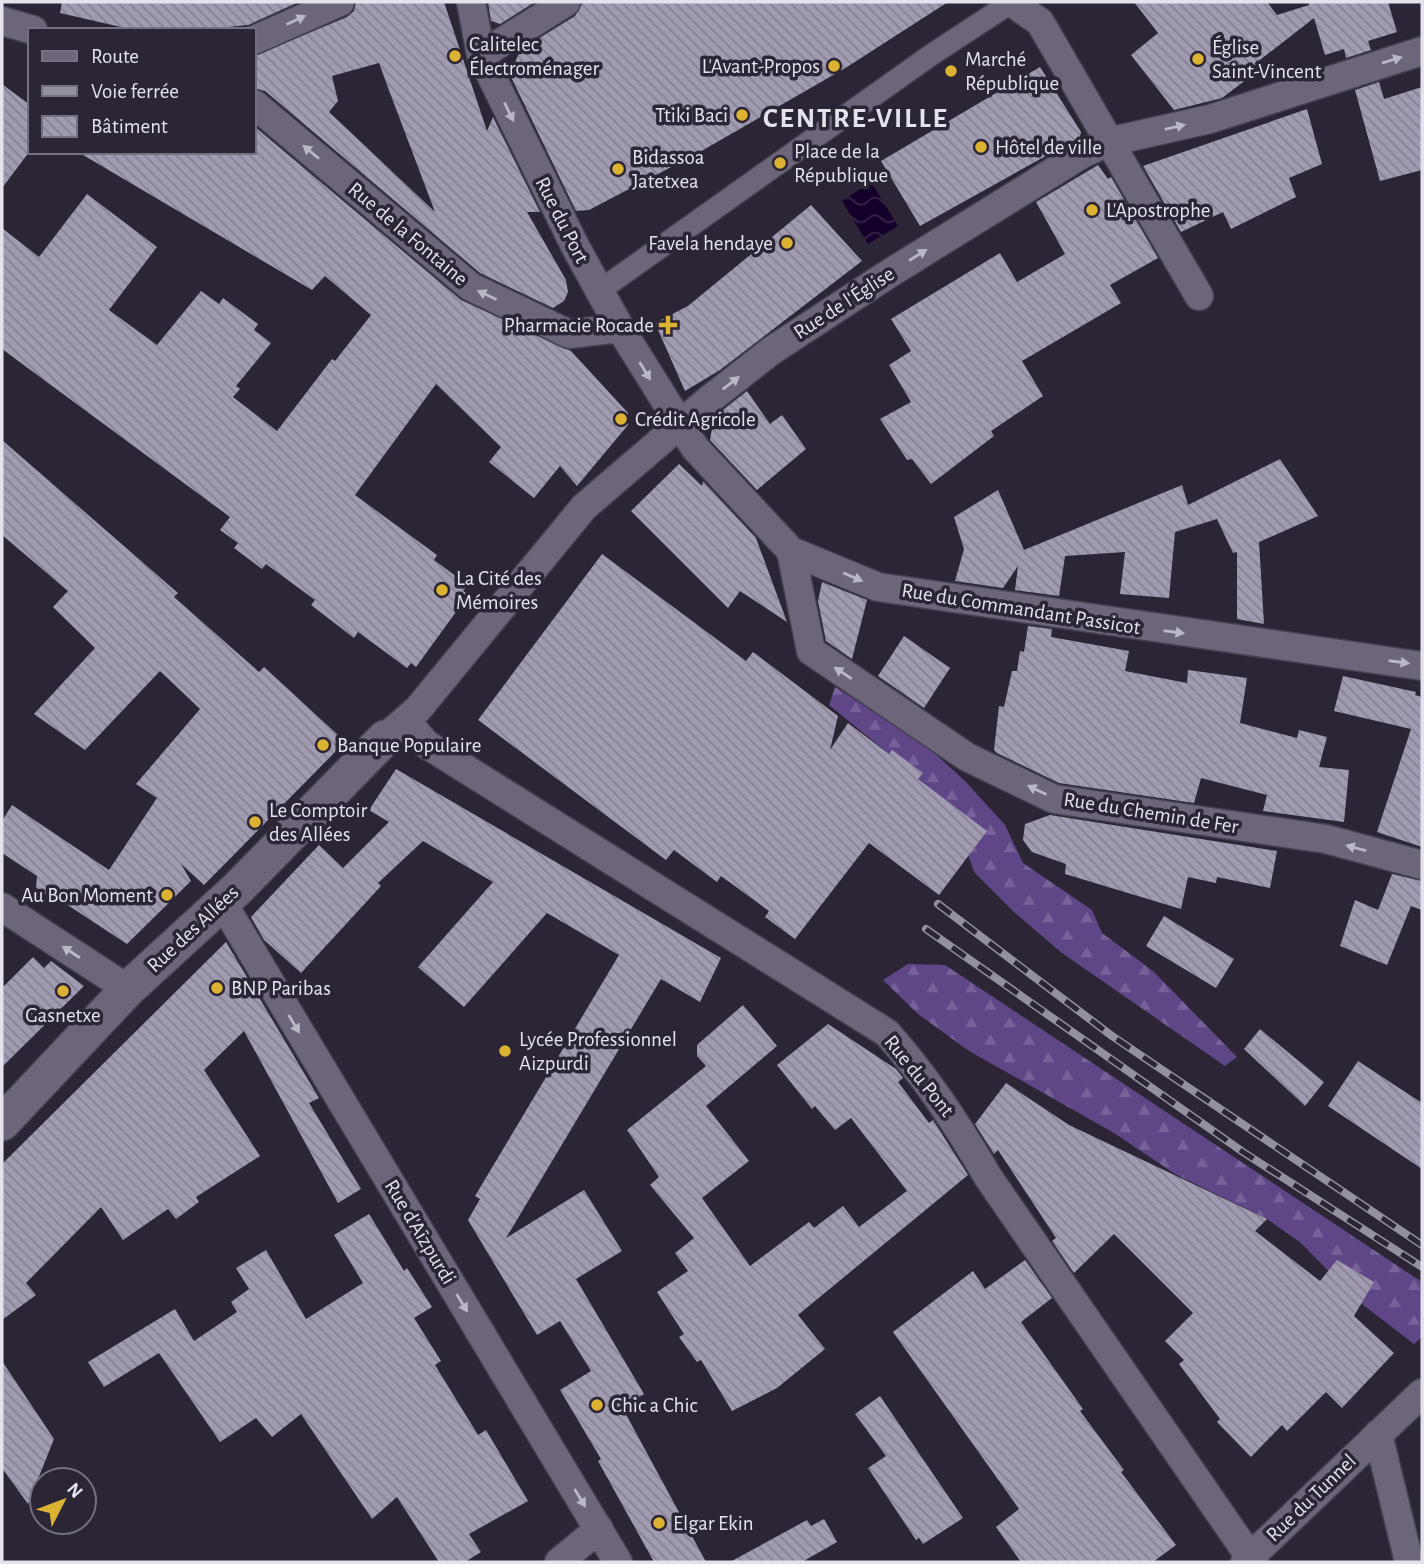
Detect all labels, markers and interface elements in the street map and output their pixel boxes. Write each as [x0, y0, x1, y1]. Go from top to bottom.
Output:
one-way arrow [286, 14, 306, 26]
legend [28, 28, 256, 154]
place label: Calitelec Électroménager [469, 34, 600, 79]
place label: Église Saint-Vincent [1212, 35, 1322, 82]
text: Route [91, 46, 139, 67]
marker: Calitelec Électroménager [447, 48, 463, 64]
place label: Marché République [965, 49, 1059, 94]
marker: Église Saint-Vincent [1190, 51, 1206, 67]
one-way arrow [1382, 55, 1403, 65]
place label: L'Avant-Propos [702, 56, 820, 77]
marker: L'Avant-Propos [826, 58, 842, 74]
marker: Marché République [943, 63, 959, 79]
text: Voie ferrée [91, 81, 179, 102]
one-way arrow [503, 102, 514, 122]
place label: Ttiki Baci [655, 105, 728, 126]
district label: CENTRE-VILLE [763, 105, 949, 133]
marker: Ttiki Baci [734, 107, 750, 123]
text: Bâtiment [91, 116, 168, 137]
one-way arrow [1164, 121, 1186, 132]
place label: Hôtel de ville [995, 137, 1102, 158]
marker: Hôtel de ville [973, 139, 989, 155]
place label: Place de la République [794, 141, 888, 186]
one-way arrow [302, 145, 319, 160]
place label: Bidassoa Jatetxea [632, 147, 705, 192]
marker: Place de la République [772, 155, 788, 171]
marker: Bidassoa Jatetxea [610, 161, 626, 177]
street label: Rue du Port [531, 173, 593, 267]
street label: Rue de la Fontaine [344, 178, 472, 290]
place label: L'Apostrophe [1106, 200, 1211, 221]
marker: L'Apostrophe [1084, 202, 1100, 218]
place label: Favela hendaye [648, 233, 773, 254]
marker: Favela hendaye [779, 235, 795, 251]
one-way arrow [909, 248, 928, 261]
street label: Rue de l'Église [789, 261, 898, 343]
one-way arrow [477, 289, 497, 301]
place label: Pharmacie Rocade [504, 315, 654, 336]
marker: Pharmacie Rocade [660, 317, 676, 333]
one-way arrow [639, 361, 651, 381]
one-way arrow [722, 376, 739, 391]
place label: Crédit Agricole [635, 409, 756, 430]
marker: Crédit Agricole [613, 411, 629, 427]
place label: La Cité des Mémoires [456, 568, 542, 613]
one-way arrow [843, 572, 864, 583]
street label: Rue du Commandant Passicot [900, 580, 1142, 638]
marker: La Cité des Mémoires [434, 582, 450, 598]
one-way arrow [1163, 626, 1185, 637]
one-way arrow [1388, 657, 1410, 668]
one-way arrow [834, 666, 852, 680]
place label: Banque Populaire [337, 735, 481, 756]
marker: Banque Populaire [315, 737, 331, 753]
one-way arrow [1027, 785, 1047, 796]
street label: Rue du Chemin de Fer [1062, 789, 1240, 837]
place label: Le Comptoir des Allées [269, 800, 367, 845]
marker: Le Comptoir des Allées [247, 814, 263, 830]
one-way arrow [1345, 842, 1366, 852]
street label: Rue des Allées [143, 882, 243, 976]
place label: Au Bon Moment [21, 885, 153, 906]
marker: Au Bon Moment [159, 887, 175, 903]
one-way arrow [62, 945, 80, 959]
place label: BNP Paribas [231, 978, 331, 999]
marker: BNP Paribas [209, 980, 225, 996]
marker: Gasnetxe [55, 983, 71, 999]
place label: Gasnetxe [25, 1005, 101, 1026]
one-way arrow [288, 1014, 301, 1033]
place label: Lycée Professionnel Aizpurdi [519, 1029, 677, 1074]
street label: Rue du Pont [880, 1031, 958, 1121]
marker: Lycée Professionnel Aizpurdi [497, 1043, 513, 1059]
street label: Rue d'Aïzpurdi [381, 1176, 459, 1288]
one-way arrow [456, 1293, 469, 1312]
place label: Chic a Chic [611, 1395, 698, 1416]
marker: Chic a Chic [589, 1397, 605, 1413]
street label: Rue du Tunnel [1262, 1450, 1360, 1546]
north arrow [28, 1466, 98, 1536]
text: N [63, 1479, 86, 1502]
one-way arrow [573, 1488, 586, 1507]
place label: Elgar Ekin [673, 1513, 754, 1534]
marker: Elgar Ekin [651, 1515, 667, 1531]

